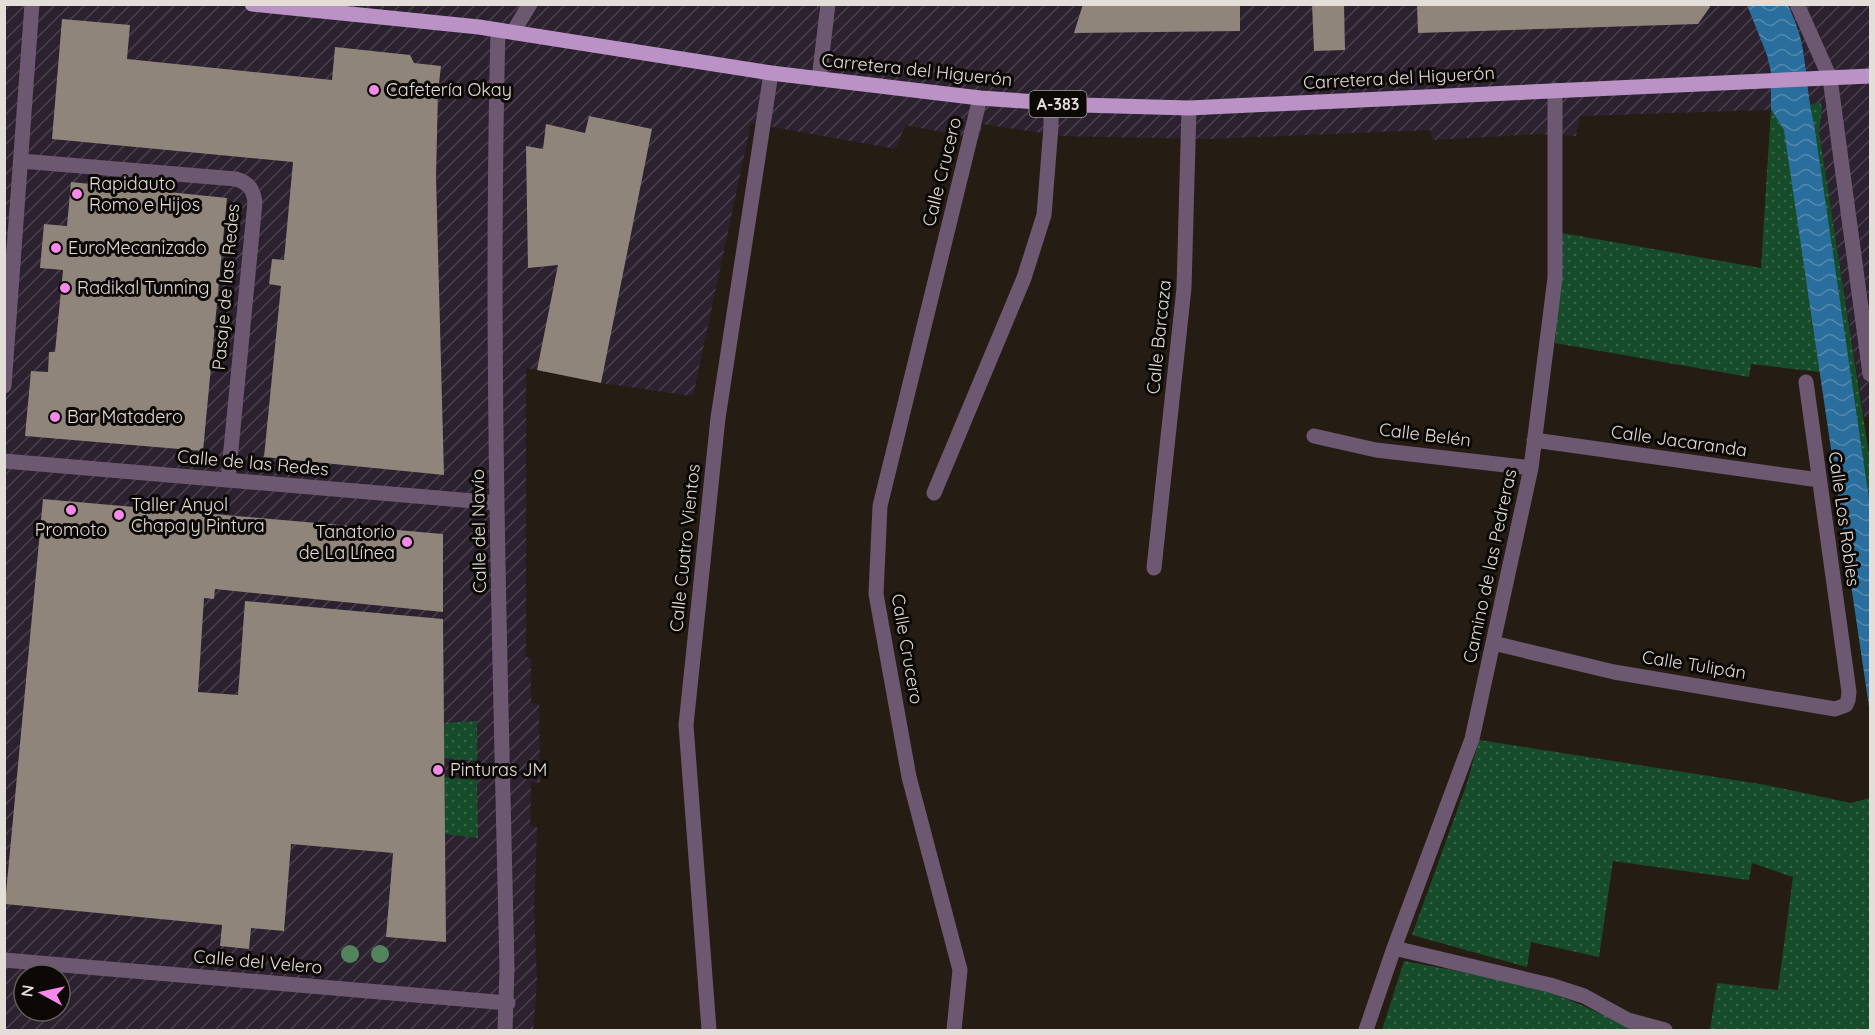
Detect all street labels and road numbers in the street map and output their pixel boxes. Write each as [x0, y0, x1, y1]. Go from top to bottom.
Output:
street label: Carretera del Higuerón [821, 48, 1014, 91]
street label: Carretera del Higuerón [1303, 61, 1495, 94]
road number: A-383 [1030, 91, 1086, 117]
street label: Calle Crucero [917, 115, 966, 229]
street label: Pasaje de las Redes [207, 203, 244, 371]
street label: Calle Barcaza [1141, 279, 1176, 395]
street label: Calle Belén [1378, 417, 1472, 452]
street label: Calle Jacaranda [1610, 420, 1749, 461]
street label: Calle de las Redes [176, 444, 330, 481]
street label: Calle Los Robles [1824, 450, 1865, 588]
street label: Calle Cuatro Vientos [664, 463, 705, 633]
street label: Camino de las Pedreras [1458, 467, 1521, 665]
street label: Calle del Navío [466, 469, 491, 593]
street label: Calle Crucero [886, 592, 929, 706]
street label: Calle Tulipán [1640, 645, 1748, 684]
street label: Calle del Velero [193, 944, 323, 979]

